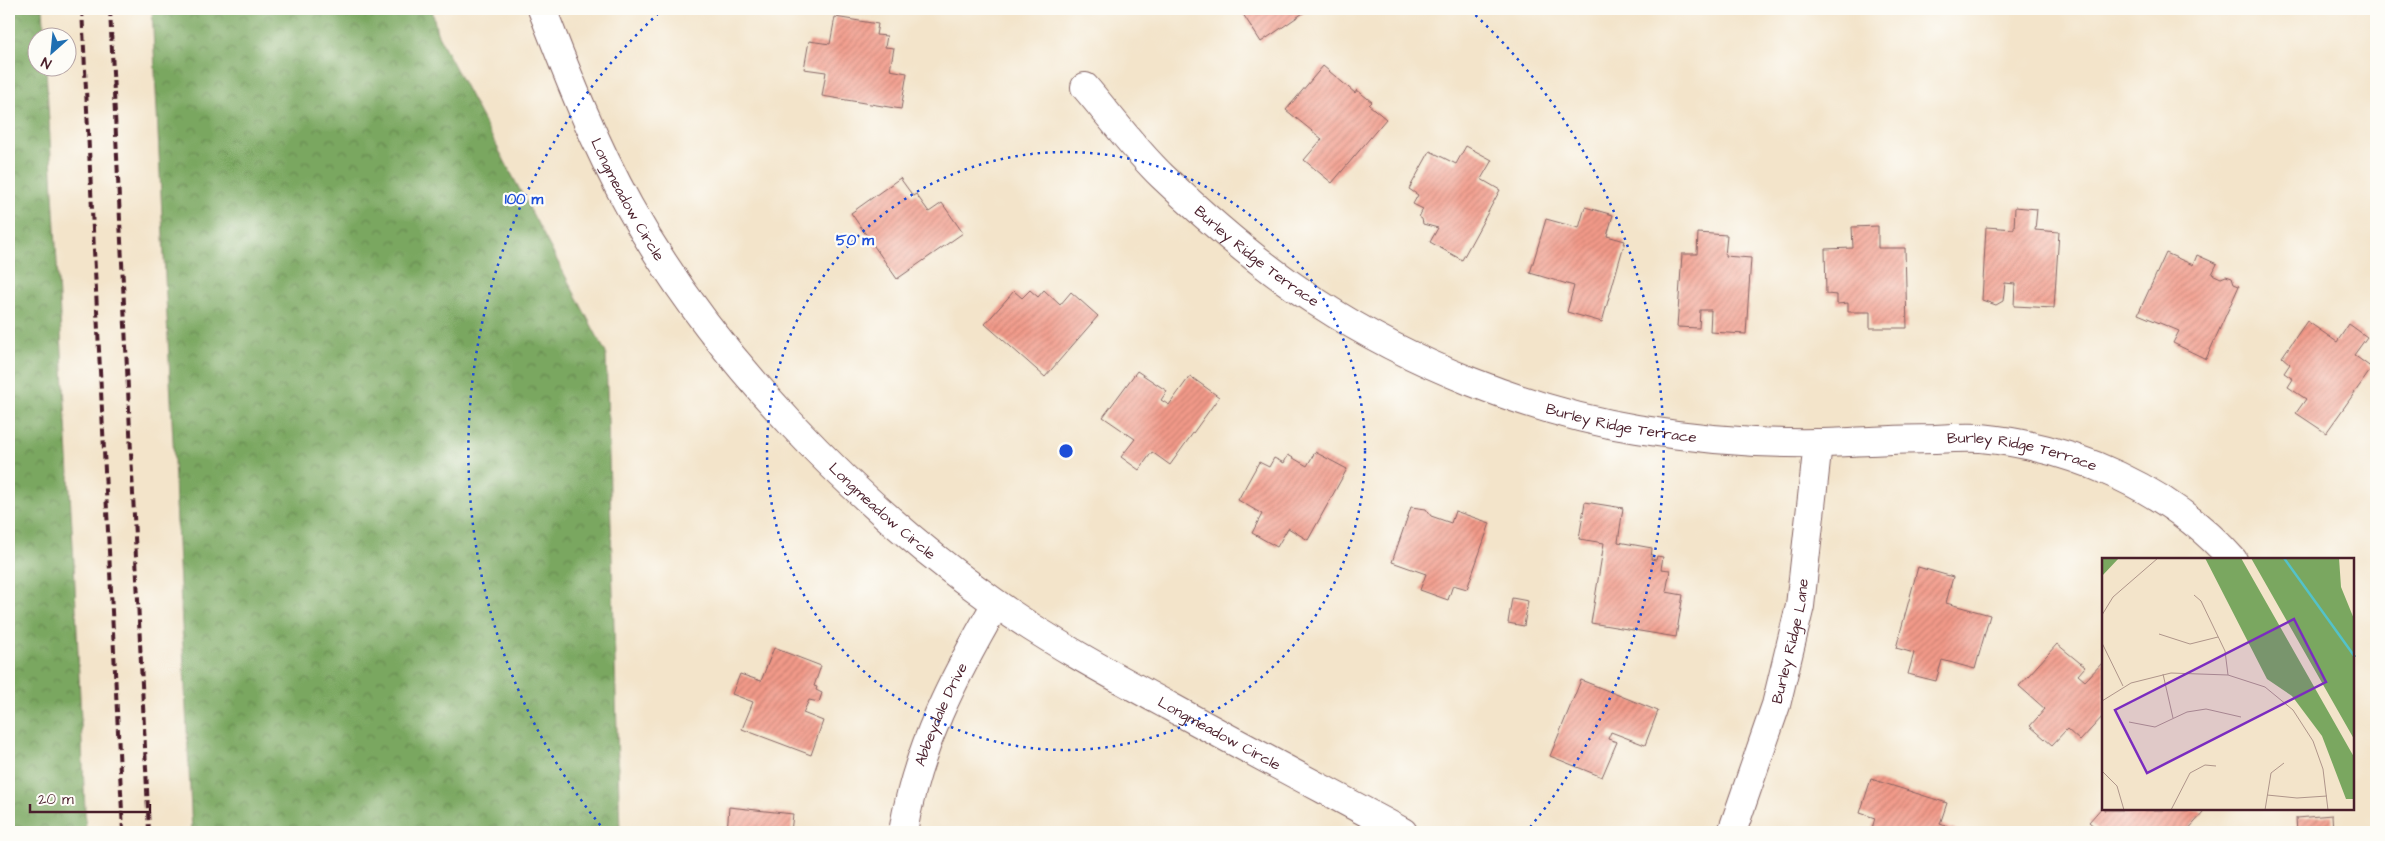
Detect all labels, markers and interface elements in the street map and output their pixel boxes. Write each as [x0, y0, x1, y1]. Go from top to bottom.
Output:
north arrow [28, 28, 78, 78]
text: N [38, 52, 55, 74]
street label: Longmeadow Circle [586, 135, 670, 265]
text: 100 m [505, 189, 544, 210]
street label: Burley Ridge Terrace [1190, 201, 1323, 311]
text: 50 m [836, 230, 874, 251]
street label: Burley Ridge Terrace [1544, 398, 1698, 448]
street label: Burley Ridge Terrace [1947, 427, 2100, 476]
centre of rings [1057, 442, 1075, 460]
street label: Longmeadow Circle [824, 458, 940, 564]
inset map [2102, 558, 2355, 811]
street label: Burley Ridge Lane [1766, 578, 1813, 706]
street label: Abbeydale Drive [909, 659, 972, 769]
street label: Longmeadow Circle [1154, 691, 1284, 775]
scale bar [30, 781, 150, 813]
text: 20 m [38, 789, 74, 810]

